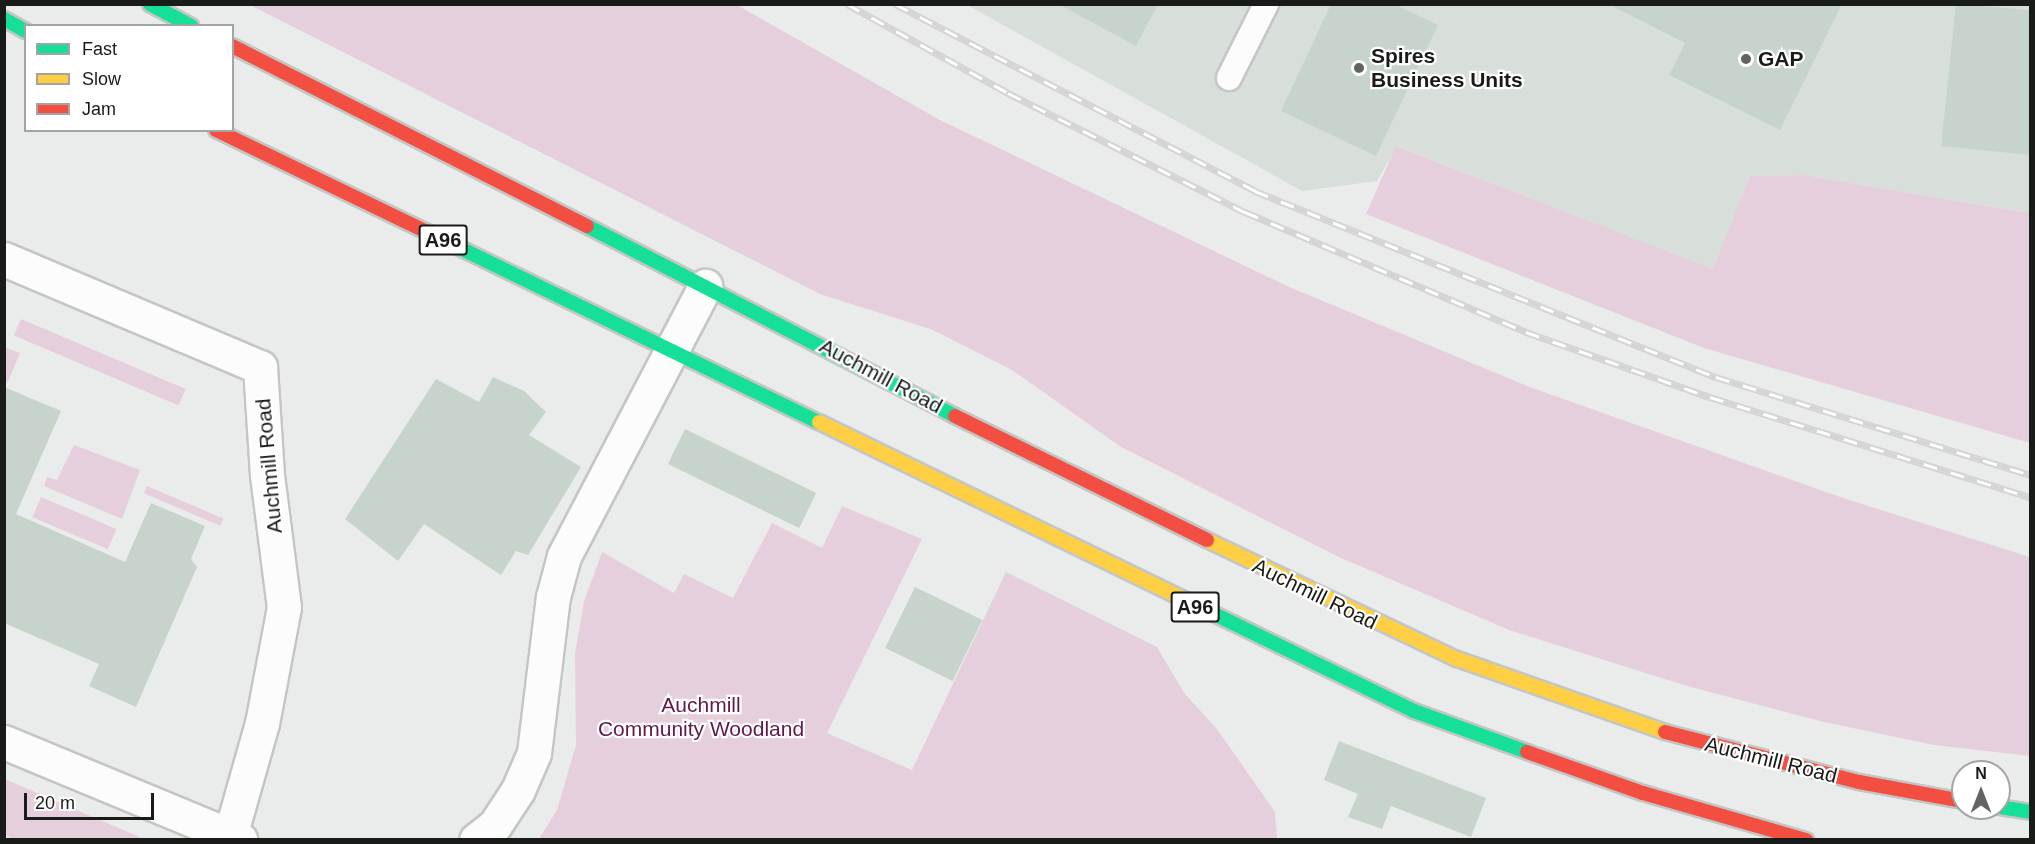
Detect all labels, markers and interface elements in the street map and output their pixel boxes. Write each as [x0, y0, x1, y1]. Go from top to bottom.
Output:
legend [24, 24, 234, 132]
text: Fast [82, 39, 117, 59]
place label: Spires Business Units [1371, 43, 1523, 93]
place label: GAP [1758, 46, 1804, 72]
marker: GAP [1739, 52, 1753, 66]
marker: Spires Business Units [1352, 61, 1366, 75]
text: Slow [82, 69, 121, 89]
text: Jam [82, 99, 116, 119]
road number: A96 [418, 223, 468, 257]
street label: Auchmill Road [815, 333, 947, 419]
street label: Auchmill Road [251, 397, 287, 535]
street label: Auchmill Road [1249, 553, 1381, 635]
road number: A96 [1170, 590, 1220, 624]
park label: Auchmill Community Woodland [598, 692, 804, 742]
street label: Auchmill Road [1702, 731, 1840, 789]
north arrow [1951, 760, 2011, 820]
text: N [1975, 765, 1987, 782]
scale bar [27, 781, 158, 819]
text: 20 m [35, 793, 75, 813]

